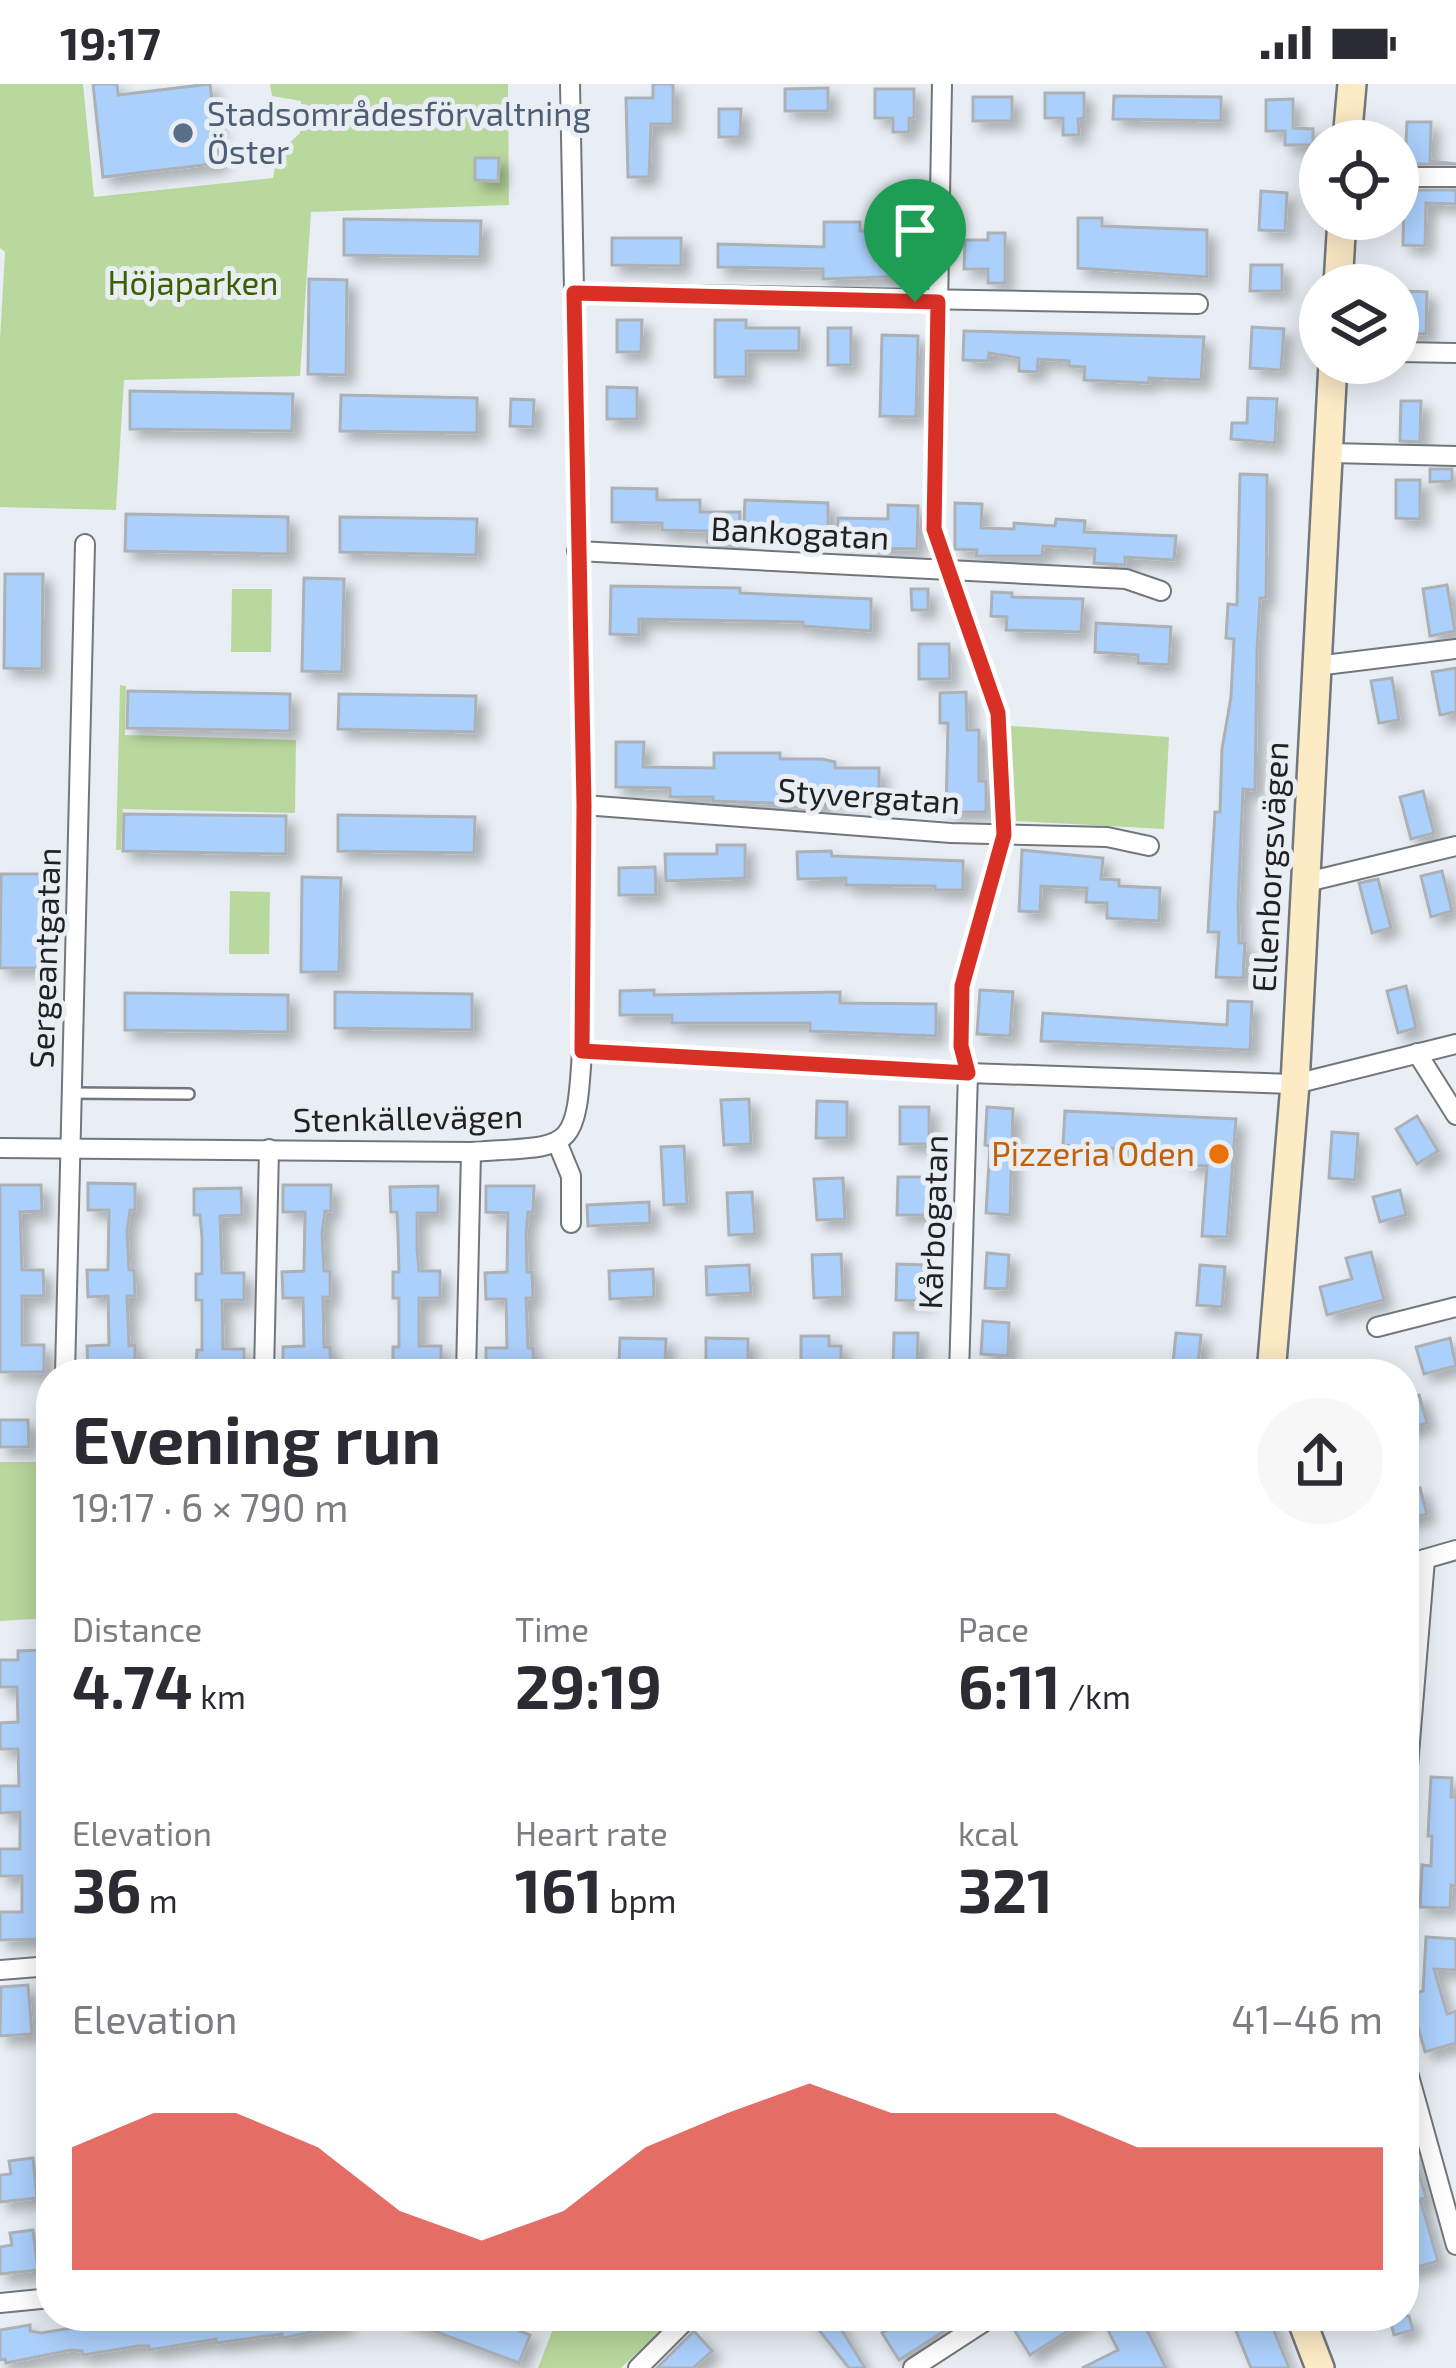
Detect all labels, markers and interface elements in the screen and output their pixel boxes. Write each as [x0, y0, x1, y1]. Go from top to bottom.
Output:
text: 19:17 [60, 15, 161, 69]
place label: Stadsområdesförvaltning Öster [207, 93, 591, 171]
marker: Stadsområdesförvaltning Öster [170, 120, 196, 146]
map controls [1299, 120, 1419, 384]
button: locate [1299, 120, 1419, 240]
pin [864, 179, 966, 302]
icon: arrive [882, 197, 948, 263]
park label: Höjaparken [108, 262, 278, 302]
button: layers [1299, 264, 1419, 384]
street label: Bankogatan [710, 507, 890, 557]
street label: Ellenborgsvägen [1242, 740, 1296, 993]
street label: Styvergatan [777, 769, 962, 821]
street label: Sergeantgatan [20, 847, 68, 1069]
street label: Stenkällevägen [292, 1095, 524, 1139]
place label: Pizzeria Oden [991, 1133, 1195, 1173]
street label: Kårbogatan [909, 1134, 955, 1310]
marker: Pizzeria Oden [1206, 1141, 1232, 1167]
text: Evening run [72, 1398, 441, 1477]
button: share [1257, 1398, 1383, 1524]
text: 19:17 · 6 × 790 m [72, 1483, 348, 1530]
text: Distance [72, 1609, 202, 1649]
text: Time [515, 1609, 589, 1649]
text: Pace [958, 1609, 1029, 1649]
text: 4.74 [72, 1649, 193, 1721]
text: 29:19 [515, 1649, 662, 1721]
text: 6:11 [958, 1649, 1061, 1721]
text: km [193, 1676, 246, 1716]
text: /km [1061, 1676, 1131, 1716]
text: Elevation [72, 1813, 212, 1853]
text: Heart rate [515, 1813, 668, 1853]
text: kcal [958, 1813, 1018, 1853]
text: 36 [72, 1853, 141, 1925]
text: 161 [515, 1853, 602, 1925]
text: 321 [958, 1853, 1053, 1925]
text: m [141, 1880, 178, 1920]
text: bpm [602, 1880, 676, 1920]
text: Elevation [72, 1995, 237, 2042]
text: 41–46 m [1231, 1995, 1383, 2042]

